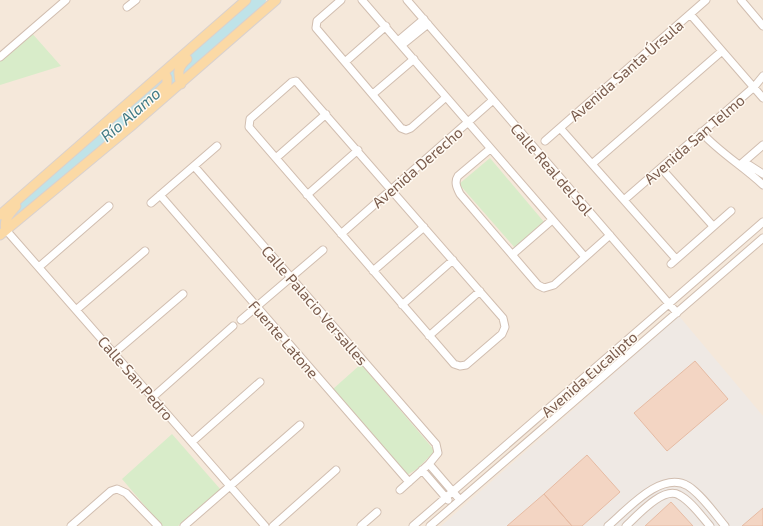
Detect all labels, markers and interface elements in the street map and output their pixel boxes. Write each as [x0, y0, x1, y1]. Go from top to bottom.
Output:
street label: Avenida Santa Úrsula [565, 16, 687, 124]
water label: Río Alamo [96, 83, 164, 145]
street label: Avenida San Telmo [640, 91, 748, 187]
street label: Calle Real del Sol [507, 120, 597, 219]
street label: Avenida Derecho [368, 123, 466, 211]
street label: Calle Palacio Versalles [258, 242, 372, 368]
street label: Fuente Latone [245, 296, 323, 382]
street label: Avenida Eucalipto [537, 327, 641, 421]
street label: Calle San Pedro [95, 332, 177, 424]

